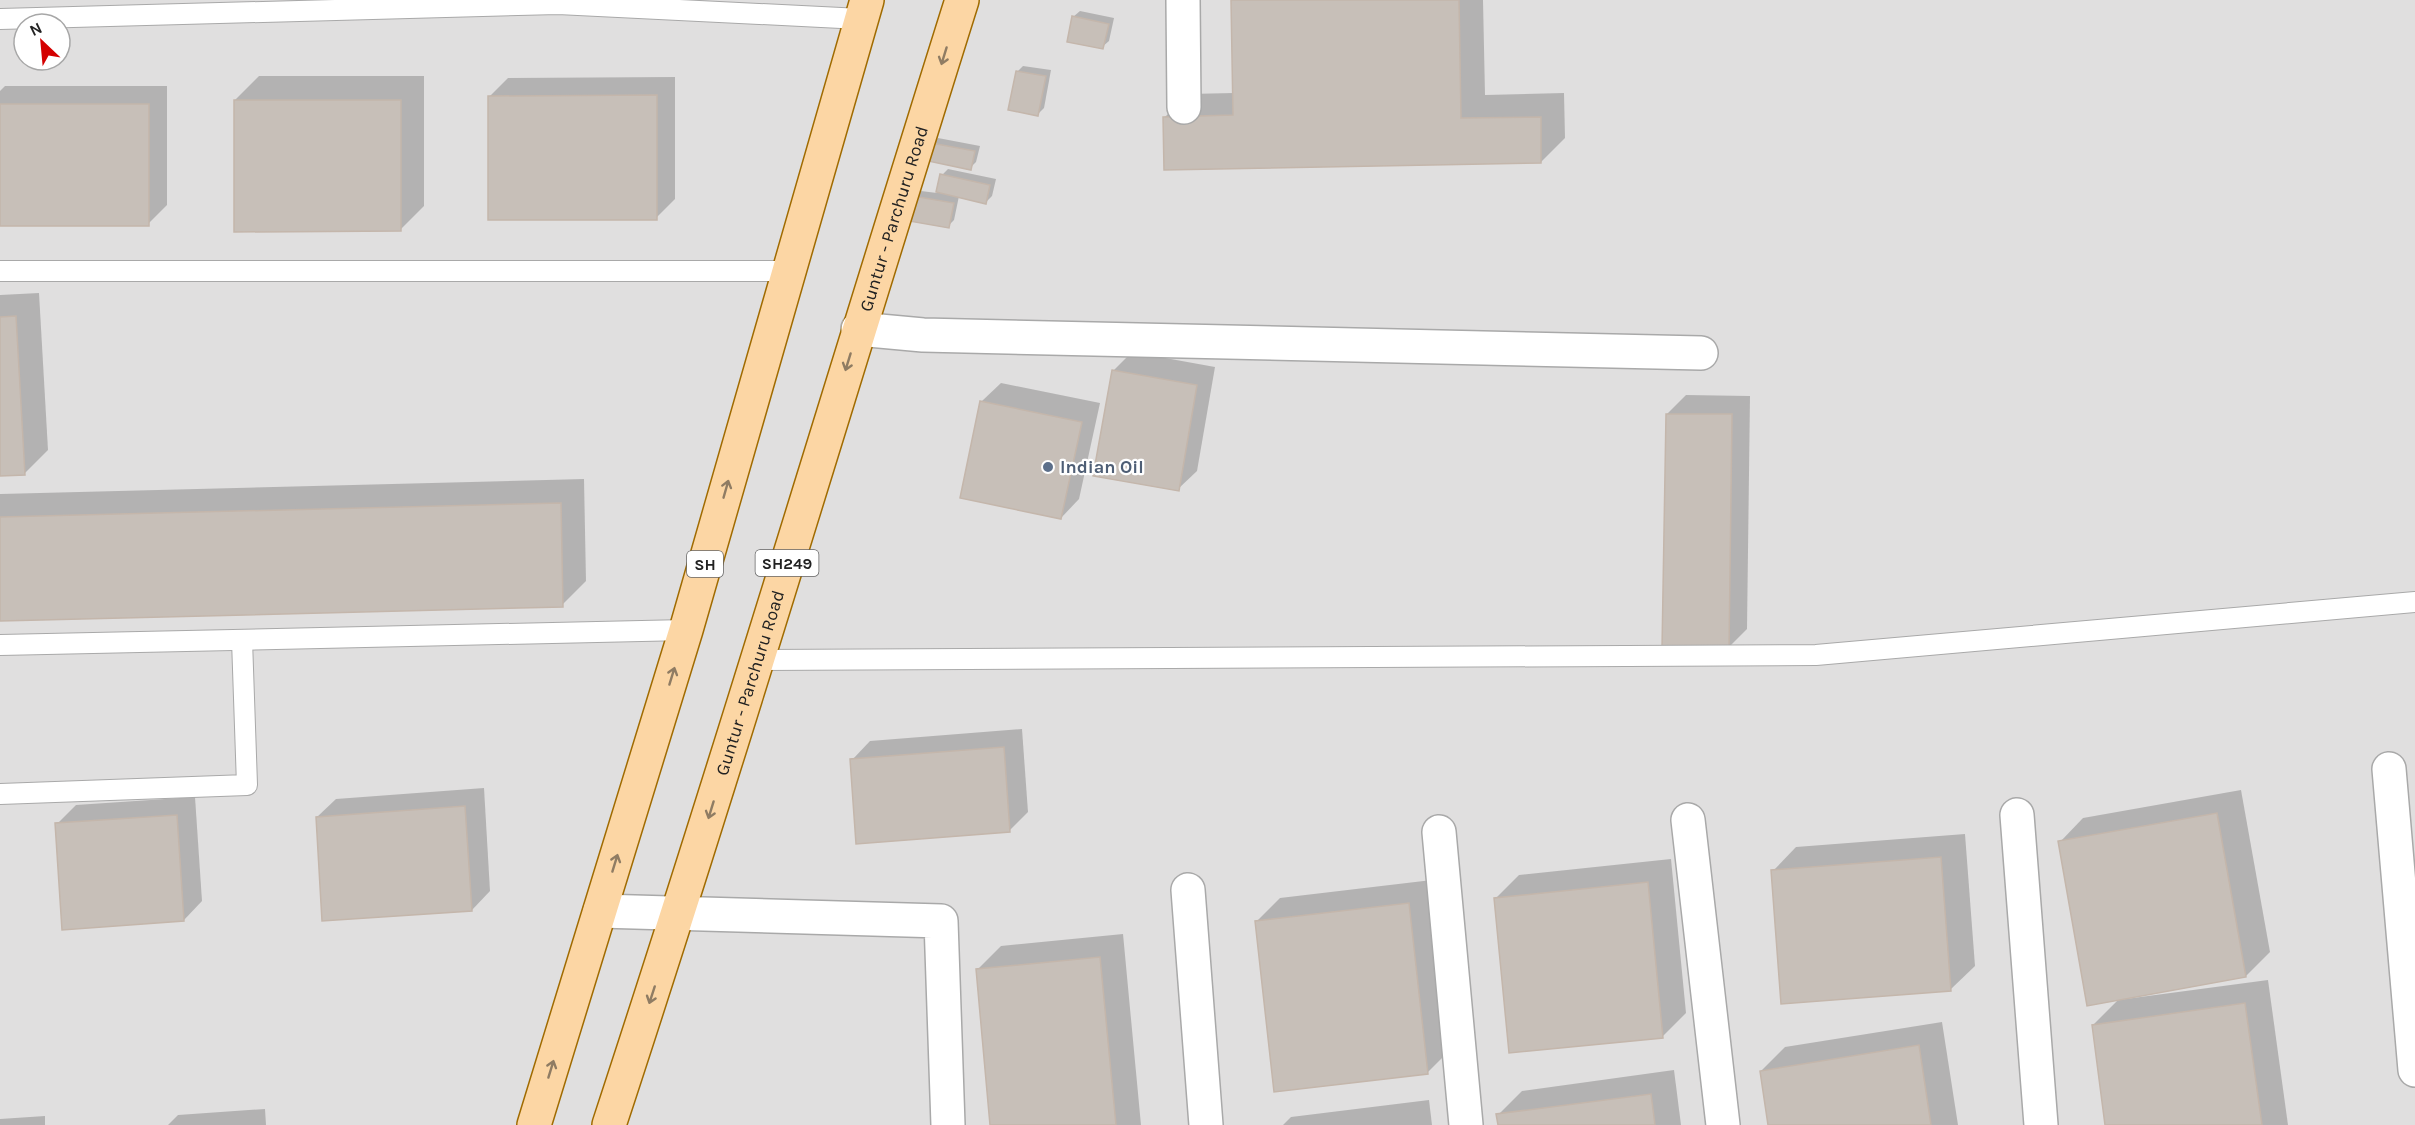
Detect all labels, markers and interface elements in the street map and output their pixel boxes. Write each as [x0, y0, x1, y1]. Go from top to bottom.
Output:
north arrow [12, 12, 72, 72]
text: N [26, 18, 45, 40]
one-way arrow [938, 46, 949, 65]
street label: Guntur - Parchuru Road [855, 123, 933, 314]
one-way arrow [842, 352, 853, 371]
place label: Indian Oil [1060, 456, 1144, 478]
marker: Indian Oil [1041, 460, 1055, 474]
one-way arrow [721, 480, 732, 499]
road number: SH249 [756, 550, 818, 576]
road number: SH [687, 551, 723, 577]
street label: Guntur - Parchuru Road [711, 588, 789, 778]
one-way arrow [667, 667, 678, 686]
one-way arrow [705, 800, 716, 819]
one-way arrow [610, 854, 621, 873]
one-way arrow [646, 985, 657, 1004]
one-way arrow [546, 1060, 557, 1079]

